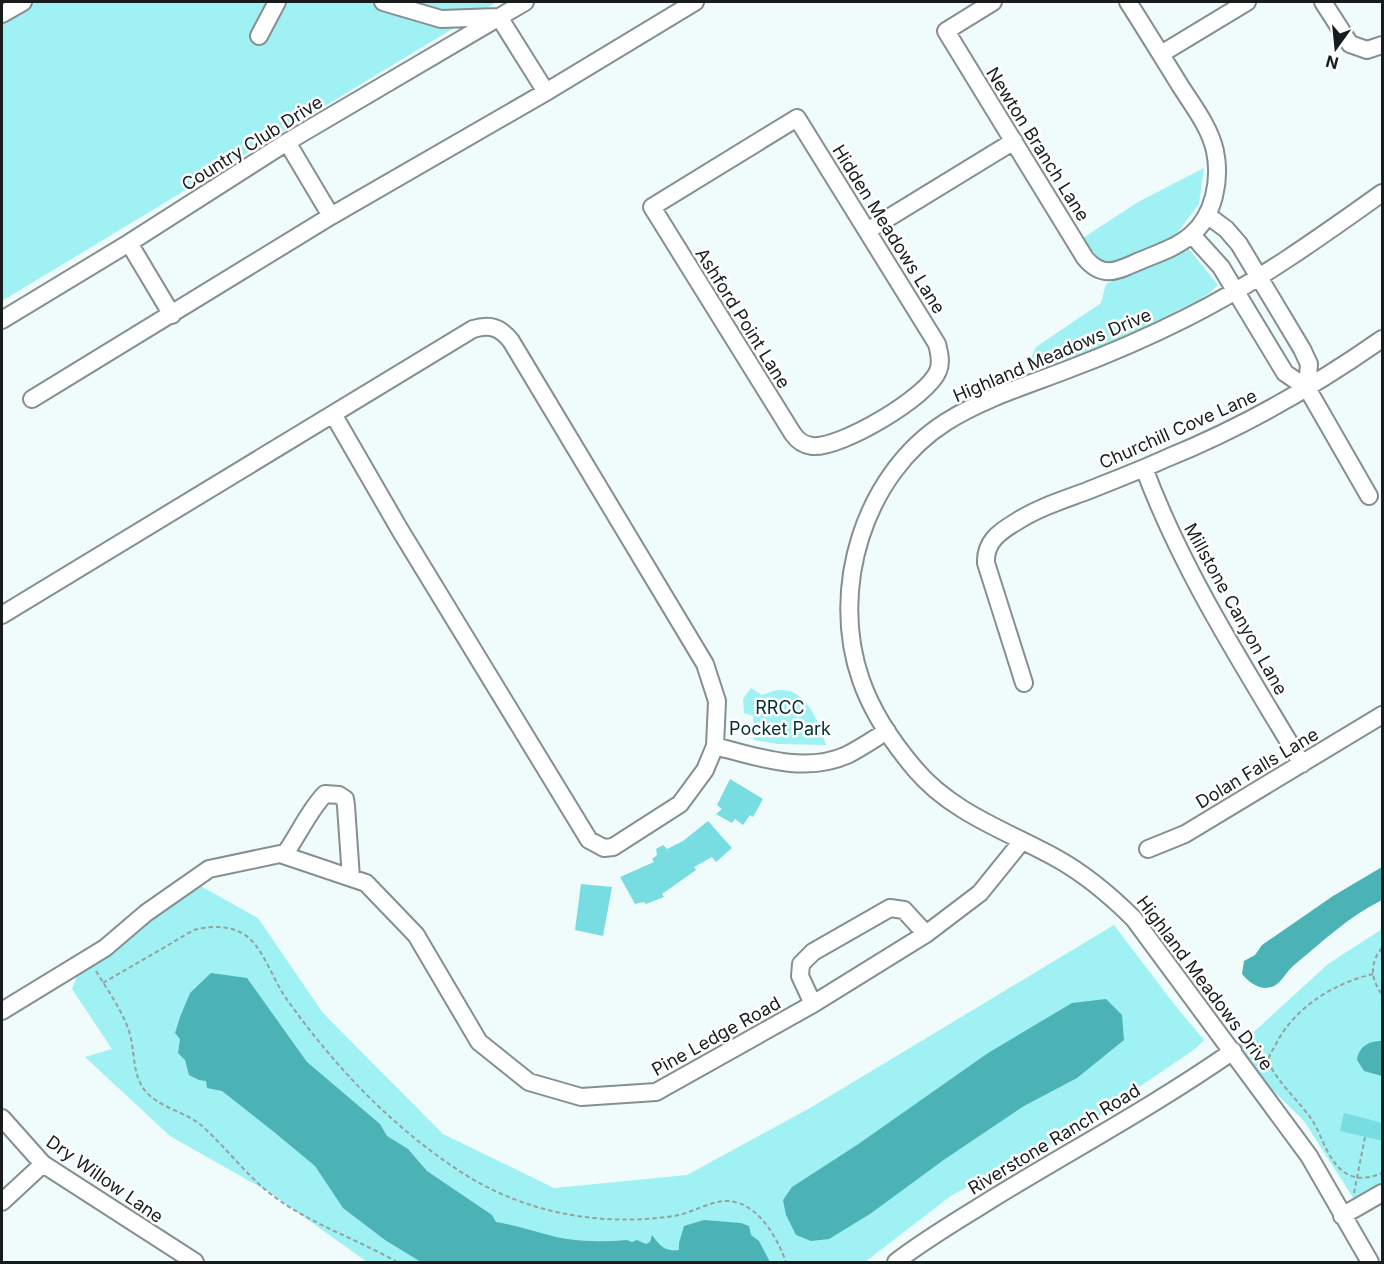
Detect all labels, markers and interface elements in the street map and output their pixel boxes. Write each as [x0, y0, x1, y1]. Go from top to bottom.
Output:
north arrow [1306, 18, 1366, 78]
text: N [1324, 51, 1341, 74]
street label: Newton Branch Lane [982, 63, 1094, 225]
street label: Country Club Drive [178, 91, 326, 195]
street label: Hidden Meadows Lane [828, 141, 950, 317]
street label: Ashford Point Lane [691, 244, 795, 392]
street label: Highland Meadows Drive [950, 304, 1154, 406]
street label: Churchill Cove Lane [1096, 385, 1260, 473]
street label: Millstone Canyon Lane [1180, 520, 1292, 698]
park label: RRCC Pocket Park [729, 697, 831, 739]
street label: Dolan Falls Lane [1192, 723, 1322, 813]
street label: Highland Meadows Drive [1132, 892, 1278, 1074]
street label: Pine Ledge Road [648, 992, 784, 1080]
street label: Riverstone Ranch Road [964, 1079, 1144, 1199]
street label: Dry Willow Lane [43, 1131, 167, 1227]

